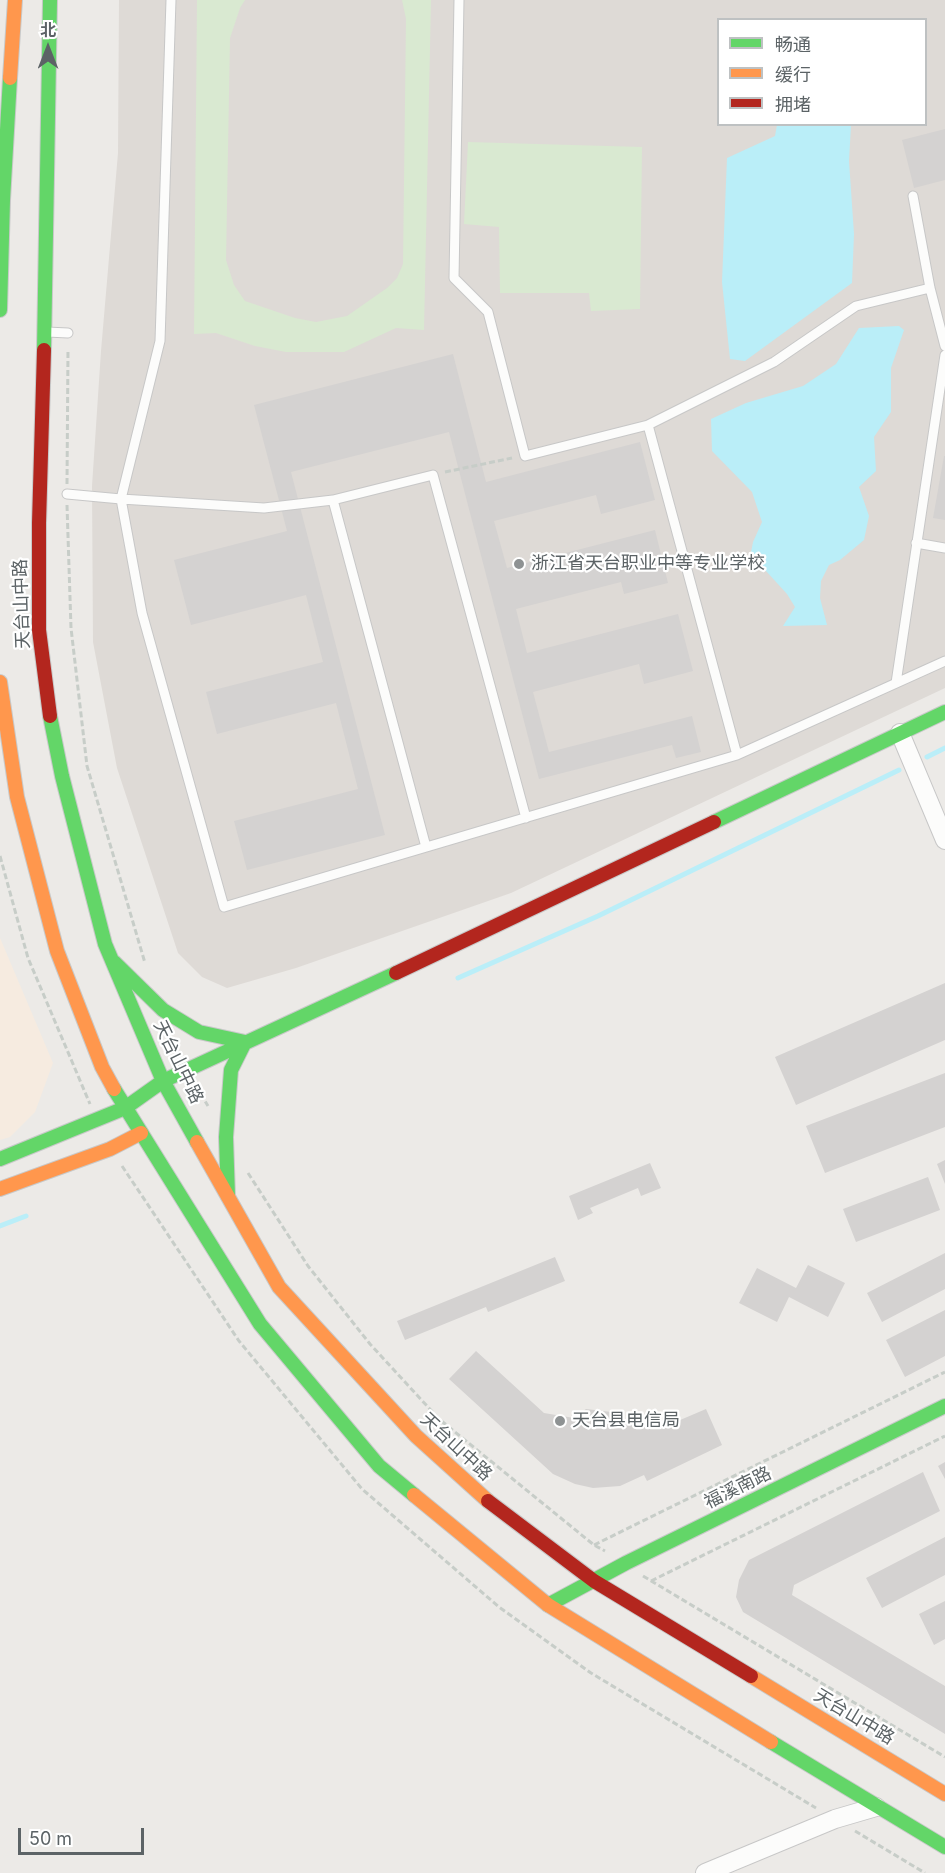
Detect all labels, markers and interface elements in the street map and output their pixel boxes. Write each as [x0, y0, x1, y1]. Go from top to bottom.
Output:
north arrow [18, 18, 78, 78]
legend [717, 18, 927, 126]
text: 北 [40, 20, 56, 40]
text: 畅通 [775, 34, 811, 55]
text: 缓行 [775, 64, 811, 85]
text: 拥堵 [775, 94, 811, 115]
place label: 浙江省天台职业中等专业学校 [531, 553, 765, 575]
marker: 浙江省天台职业中等专业学校 [512, 557, 526, 571]
street label: 天台山中路 [10, 559, 34, 649]
street label: 天台山中路 [149, 1017, 207, 1107]
street label: 天台山中路 [416, 1408, 496, 1486]
place label: 天台县电信局 [572, 1410, 680, 1432]
marker: 天台县电信局 [553, 1414, 567, 1428]
street label: 福溪南路 [701, 1463, 775, 1513]
street label: 天台山中路 [810, 1685, 898, 1749]
scale bar [21, 1816, 147, 1854]
text: 50 m [29, 1828, 72, 1849]

